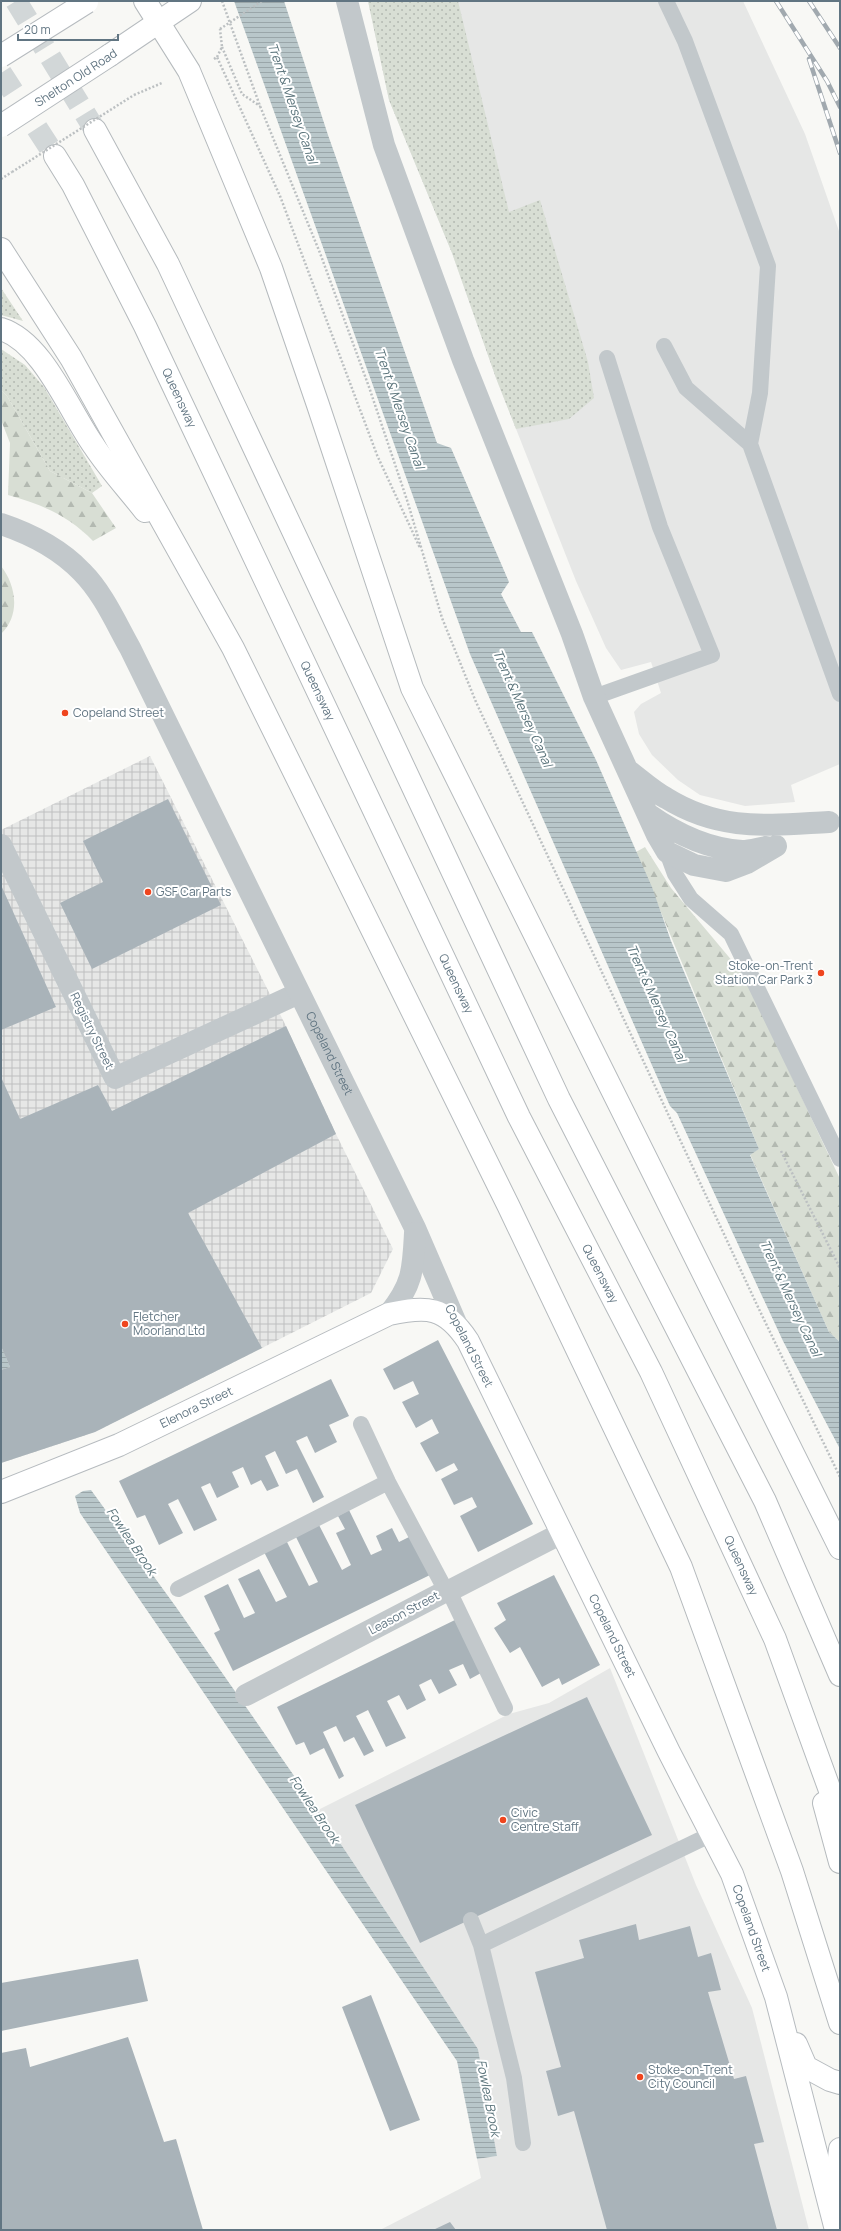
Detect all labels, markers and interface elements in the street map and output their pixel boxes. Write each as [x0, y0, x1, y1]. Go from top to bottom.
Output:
scale bar [18, 16, 118, 42]
text: 20 m [24, 21, 51, 38]
water label: Trent & Mersey Canal [264, 40, 323, 168]
street label: Shelton Old Road [31, 45, 120, 111]
water label: Trent & Mersey Canal [371, 345, 430, 473]
street label: Queensway [158, 365, 201, 431]
water label: Trent & Mersey Canal [489, 646, 558, 771]
street label: Queensway [296, 658, 340, 724]
place label: Copeland Street [73, 704, 164, 721]
marker: Copeland Street [60, 708, 70, 718]
place label: GSF Car Parts [156, 883, 231, 900]
marker: GSF Car Parts [143, 887, 153, 897]
water label: Trent & Mersey Canal [623, 941, 692, 1066]
street label: Queensway [435, 951, 478, 1017]
place label: Stoke-on-Trent Station Car Park 3 [715, 957, 813, 988]
marker: Stoke-on-Trent Station Car Park 3 [816, 968, 826, 978]
street label: Registry Street [66, 989, 119, 1072]
street label: Copeland Street [302, 1009, 358, 1098]
water label: Trent & Mersey Canal [756, 1237, 827, 1361]
street label: Queensway [578, 1241, 623, 1307]
street label: Copeland Street [441, 1301, 498, 1390]
place label: Fletcher Moorland Ltd [133, 1308, 205, 1339]
marker: Fletcher Moorland Ltd [120, 1319, 130, 1329]
street label: Elenora Street [157, 1382, 236, 1432]
water label: Fowlea Brook [103, 1503, 163, 1581]
street label: Queensway [720, 1533, 763, 1599]
street label: Leason Street [365, 1587, 442, 1638]
street label: Copeland Street [585, 1591, 640, 1681]
water label: Fowlea Brook [286, 1771, 346, 1849]
place label: Civic Centre Staff [511, 1804, 579, 1835]
marker: Civic Centre Staff [498, 1815, 508, 1825]
street label: Copeland Street [728, 1882, 775, 1974]
water label: Fowlea Brook [473, 2058, 506, 2141]
place label: Stoke-on-Trent City Council [648, 2061, 733, 2092]
marker: Stoke-on-Trent City Council [635, 2072, 645, 2082]

